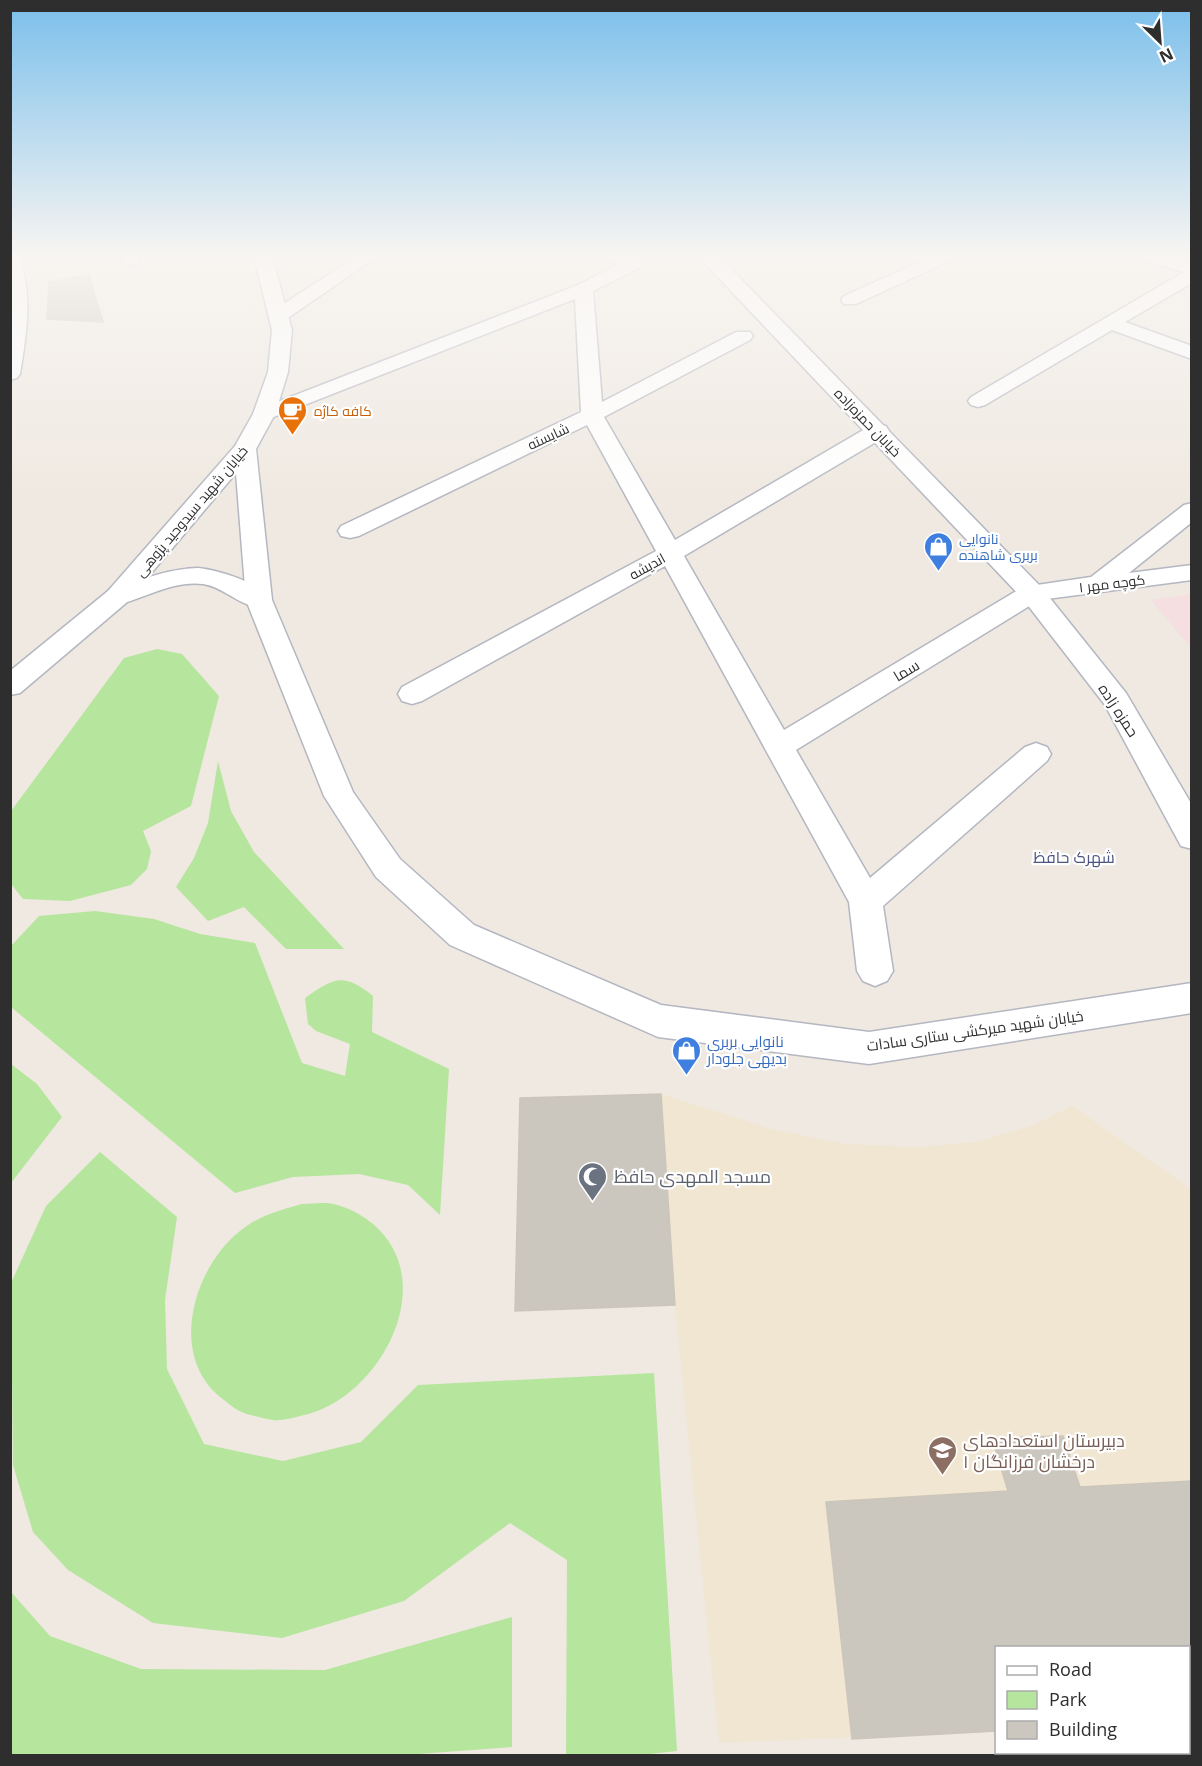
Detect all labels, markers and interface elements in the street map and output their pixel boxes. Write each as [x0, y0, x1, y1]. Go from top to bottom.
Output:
north arrow [1130, 12, 1190, 72]
text: N [1156, 43, 1177, 68]
street label: خیابان حمزه‌زاده [830, 383, 906, 461]
cafe icon: کافه کاژه [277, 394, 309, 436]
place label: کافه کاژه [314, 401, 372, 420]
street label: شایسته [524, 418, 572, 454]
street label: خیابان شهید سیدوحید پژوهی [130, 441, 252, 581]
place label: نانوایی بربری شاهنده [959, 529, 1038, 564]
shop icon: نانوایی بربری شاهنده [922, 530, 954, 572]
street label: اندیشه [625, 548, 669, 584]
street label: کوچه مهر ۱ [1078, 570, 1146, 597]
street label: سما [889, 654, 923, 686]
street label: حمزه زاده [1094, 680, 1144, 740]
district label: شهرک حافظ [1033, 846, 1115, 868]
street label: خیابان شهید میرکشی ستاری سادات [865, 1005, 1085, 1056]
place label: نانوایی بربری بدیهی جلودار [706, 1031, 787, 1069]
shop icon: نانوایی بربری بدیهی جلودار [670, 1034, 702, 1076]
mosque icon: مسجد المهدی حافظ [577, 1160, 609, 1202]
place label: مسجد المهدی حافظ [614, 1164, 771, 1188]
place label: دبیرستان استعدادهای درخشان فرزانگان ۱ [963, 1428, 1125, 1473]
school or university icon: دبیرستان استعدادهای درخشان فرزانگان ۱ [926, 1434, 958, 1476]
legend [995, 1646, 1190, 1754]
text: Road [1049, 1657, 1092, 1681]
text: Park [1049, 1687, 1087, 1711]
text: Building [1049, 1717, 1117, 1741]

